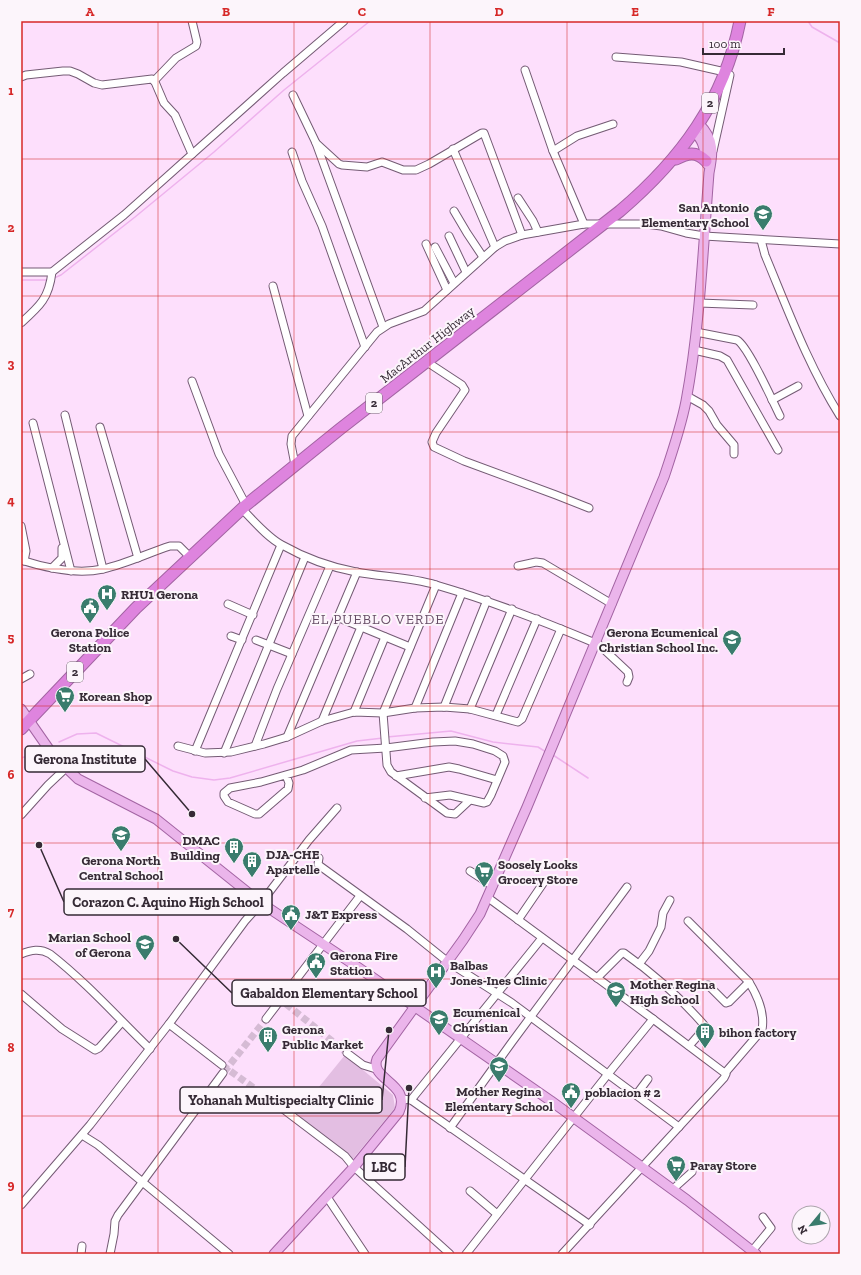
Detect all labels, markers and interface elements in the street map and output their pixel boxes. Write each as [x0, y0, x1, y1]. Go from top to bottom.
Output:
text: A [86, 4, 95, 19]
text: B [222, 4, 230, 19]
text: C [358, 4, 366, 19]
text: D [494, 4, 504, 19]
text: E [631, 4, 639, 19]
text: F [767, 4, 775, 19]
scale bar [703, 30, 784, 56]
text: 100 m [709, 37, 741, 51]
text: 1 [8, 83, 14, 98]
road number: 2 [702, 93, 718, 113]
place label: San Antonio Elementary School [641, 200, 749, 230]
school or university icon: San Antonio Elementary School [752, 203, 774, 231]
text: 2 [8, 220, 15, 235]
street label: MacArthur Highway [377, 303, 478, 386]
text: 3 [8, 356, 15, 371]
road number: 2 [366, 393, 382, 413]
text: 4 [7, 493, 15, 508]
hospital icon: RHU1 Gerona [96, 583, 118, 611]
place label: RHU1 Gerona [121, 587, 199, 602]
public building icon: Gerona Police Station [79, 596, 101, 624]
district label: EL PUEBLO VERDE [312, 611, 444, 628]
place label: Gerona Police Station [51, 625, 130, 655]
place label: Gerona Ecumenical Christian School Inc. [599, 625, 718, 655]
school or university icon: Gerona Ecumenical Christian School Inc. [721, 628, 743, 656]
text: 5 [8, 630, 15, 645]
road number: 2 [67, 662, 83, 682]
supermarket icon: Korean Shop [54, 685, 76, 713]
place label: Korean Shop [79, 689, 153, 704]
callout: Gerona Institute [25, 746, 145, 772]
text: Gerona Institute [33, 751, 137, 768]
text: 6 [8, 767, 15, 782]
school or university icon: Gerona North Central School [110, 824, 132, 852]
place label: DMAC Building [170, 833, 221, 863]
building icon: DMAC Building [223, 836, 245, 864]
place label: DJA-CHE Apartelle [266, 847, 320, 877]
building icon: DJA-CHE Apartelle [241, 850, 263, 878]
place label: Gerona North Central School [79, 853, 163, 883]
place label: Soosely Looks Grocery Store [498, 857, 578, 887]
supermarket icon: Soosely Looks Grocery Store [473, 860, 495, 888]
callout: Corazon C. Aquino High School [64, 889, 272, 915]
text: Corazon C. Aquino High School [72, 894, 264, 911]
public building icon: J&T Express [280, 903, 302, 931]
text: 7 [8, 904, 15, 919]
place label: J&T Express [305, 907, 377, 922]
place label: Marian School of Gerona [48, 930, 131, 960]
school or university icon: Marian School of Gerona [134, 933, 156, 961]
place label: Gerona Fire Station [330, 948, 398, 978]
public building icon: Gerona Fire Station [305, 951, 327, 979]
place label: Balbas Jones-Ines Clinic [450, 958, 547, 988]
hospital icon: Balbas Jones-Ines Clinic [425, 961, 447, 989]
place label: Mother Regina High School [630, 977, 716, 1007]
callout: Gabaldon Elementary School [232, 980, 426, 1006]
school or university icon: Mother Regina High School [605, 980, 627, 1008]
text: Gabaldon Elementary School [240, 985, 418, 1002]
place label: Ecumenical Christian [453, 1005, 520, 1035]
school or university icon: Ecumenical Christian [428, 1008, 450, 1036]
building icon: bihon factory [694, 1021, 716, 1049]
place label: Gerona Public Market [282, 1022, 364, 1052]
building icon: Gerona Public Market [257, 1025, 279, 1053]
place label: bihon factory [718, 1025, 796, 1040]
text: 8 [7, 1040, 15, 1055]
school or university icon: Mother Regina Elementary School [488, 1055, 510, 1083]
public building icon: poblacion # 2 [560, 1081, 582, 1109]
place label: Mother Regina Elementary School [445, 1084, 553, 1114]
place label: poblacion # 2 [585, 1085, 661, 1100]
callout: Yohanah Multispecialty Clinic [180, 1087, 382, 1113]
text: Yohanah Multispecialty Clinic [188, 1092, 374, 1109]
callout: LBC [364, 1154, 405, 1180]
supermarket icon: Paray Store [665, 1154, 687, 1182]
place label: Paray Store [690, 1158, 757, 1173]
text: LBC [371, 1159, 397, 1176]
text: 9 [8, 1177, 15, 1192]
north arrow [791, 1205, 831, 1245]
text: N [795, 1222, 810, 1236]

